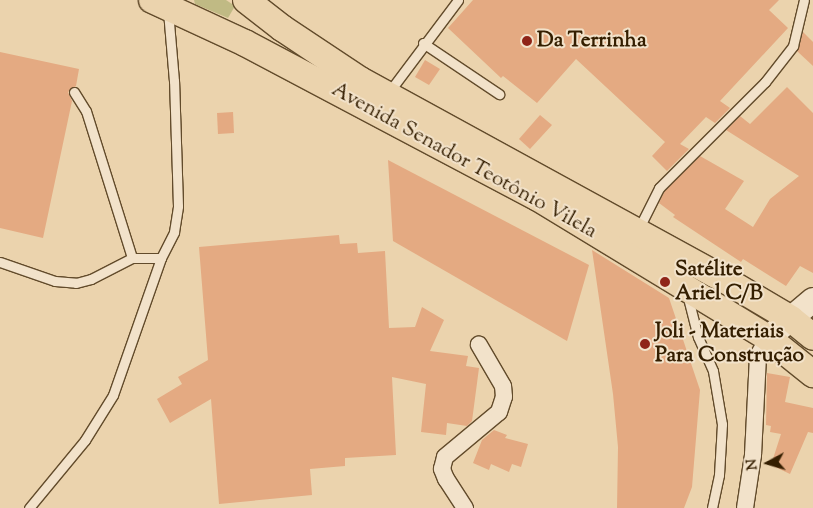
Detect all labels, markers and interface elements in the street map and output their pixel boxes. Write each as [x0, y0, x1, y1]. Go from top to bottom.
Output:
place label: Da Terrinha [537, 28, 647, 54]
marker: Da Terrinha [521, 35, 533, 47]
street label: Avenida Senador Teotônio Vilela [327, 77, 601, 245]
place label: Satélite Ariel C/B [675, 257, 763, 307]
marker: Satélite Ariel C/B [659, 276, 671, 288]
place label: Joli - Materiais Para Construção [655, 319, 804, 369]
marker: Joli - Materiais Para Construção [639, 338, 651, 350]
north arrow [743, 438, 793, 488]
text: N [743, 458, 764, 471]

